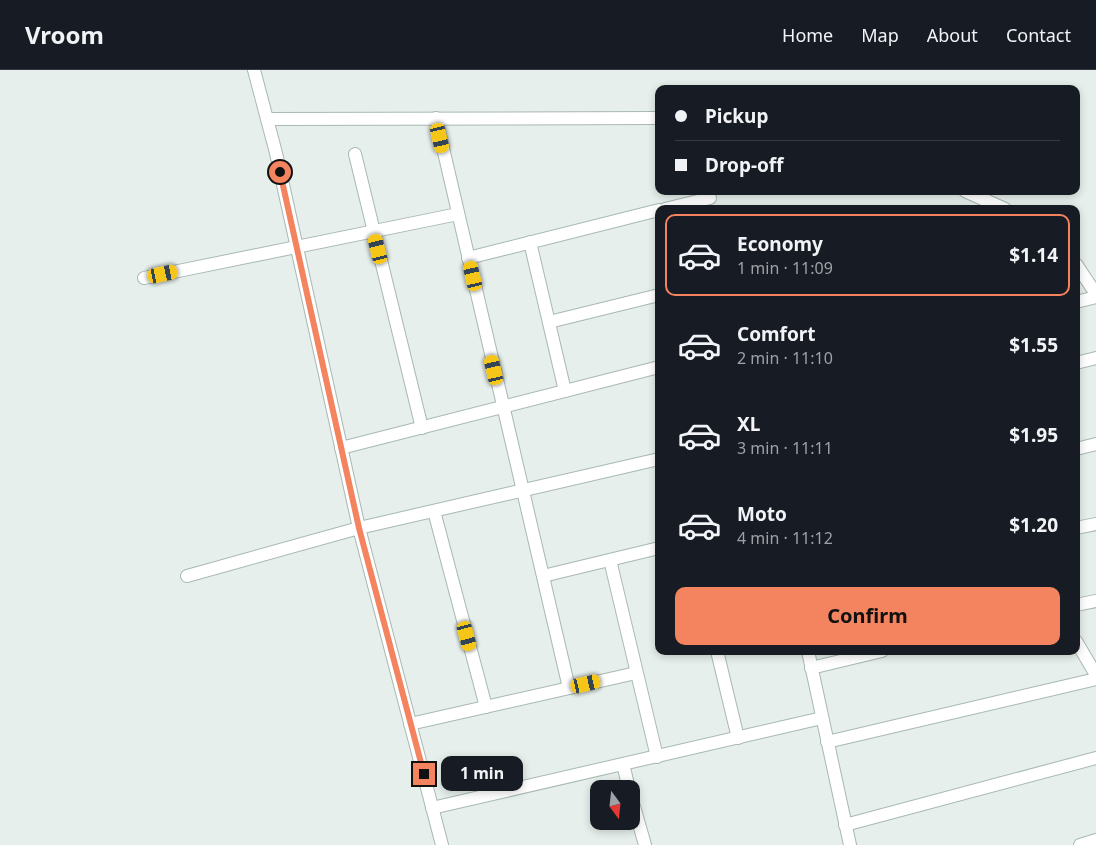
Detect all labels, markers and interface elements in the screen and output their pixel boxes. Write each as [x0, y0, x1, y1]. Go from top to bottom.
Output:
text: Vroom [25, 18, 104, 51]
text: Home [782, 23, 833, 47]
text: Map [861, 23, 899, 47]
text: About [927, 23, 978, 47]
text: Contact [1006, 23, 1071, 47]
text: Pickup [705, 103, 768, 129]
car [429, 122, 450, 154]
text: Drop-off [705, 152, 784, 178]
route start [269, 161, 291, 183]
text: Economy [737, 231, 823, 257]
car [367, 233, 388, 265]
icon: car [677, 233, 722, 278]
text: $1.14 [1009, 242, 1058, 268]
text: 1 min · 11:09 [737, 257, 833, 279]
car [462, 260, 483, 292]
car [146, 264, 179, 284]
text: Comfort [737, 321, 816, 347]
icon: car [677, 323, 722, 368]
text: $1.55 [1009, 332, 1058, 358]
text: 2 min · 11:10 [737, 347, 833, 369]
car [483, 354, 504, 386]
text: XL [737, 411, 760, 437]
icon: car [677, 413, 722, 458]
text: $1.95 [1009, 422, 1058, 448]
text: 3 min · 11:11 [737, 437, 833, 459]
text: Moto [737, 501, 787, 527]
icon: car [677, 503, 722, 548]
text: $1.20 [1009, 512, 1058, 538]
text: 4 min · 11:12 [737, 527, 833, 549]
button: Confirm [675, 587, 1060, 645]
car [455, 620, 478, 652]
car [569, 673, 602, 695]
callout: 1 min [442, 756, 524, 792]
text: 1 min [460, 762, 504, 784]
route end [413, 763, 435, 785]
north arrow [590, 780, 640, 830]
map controls [590, 780, 640, 830]

